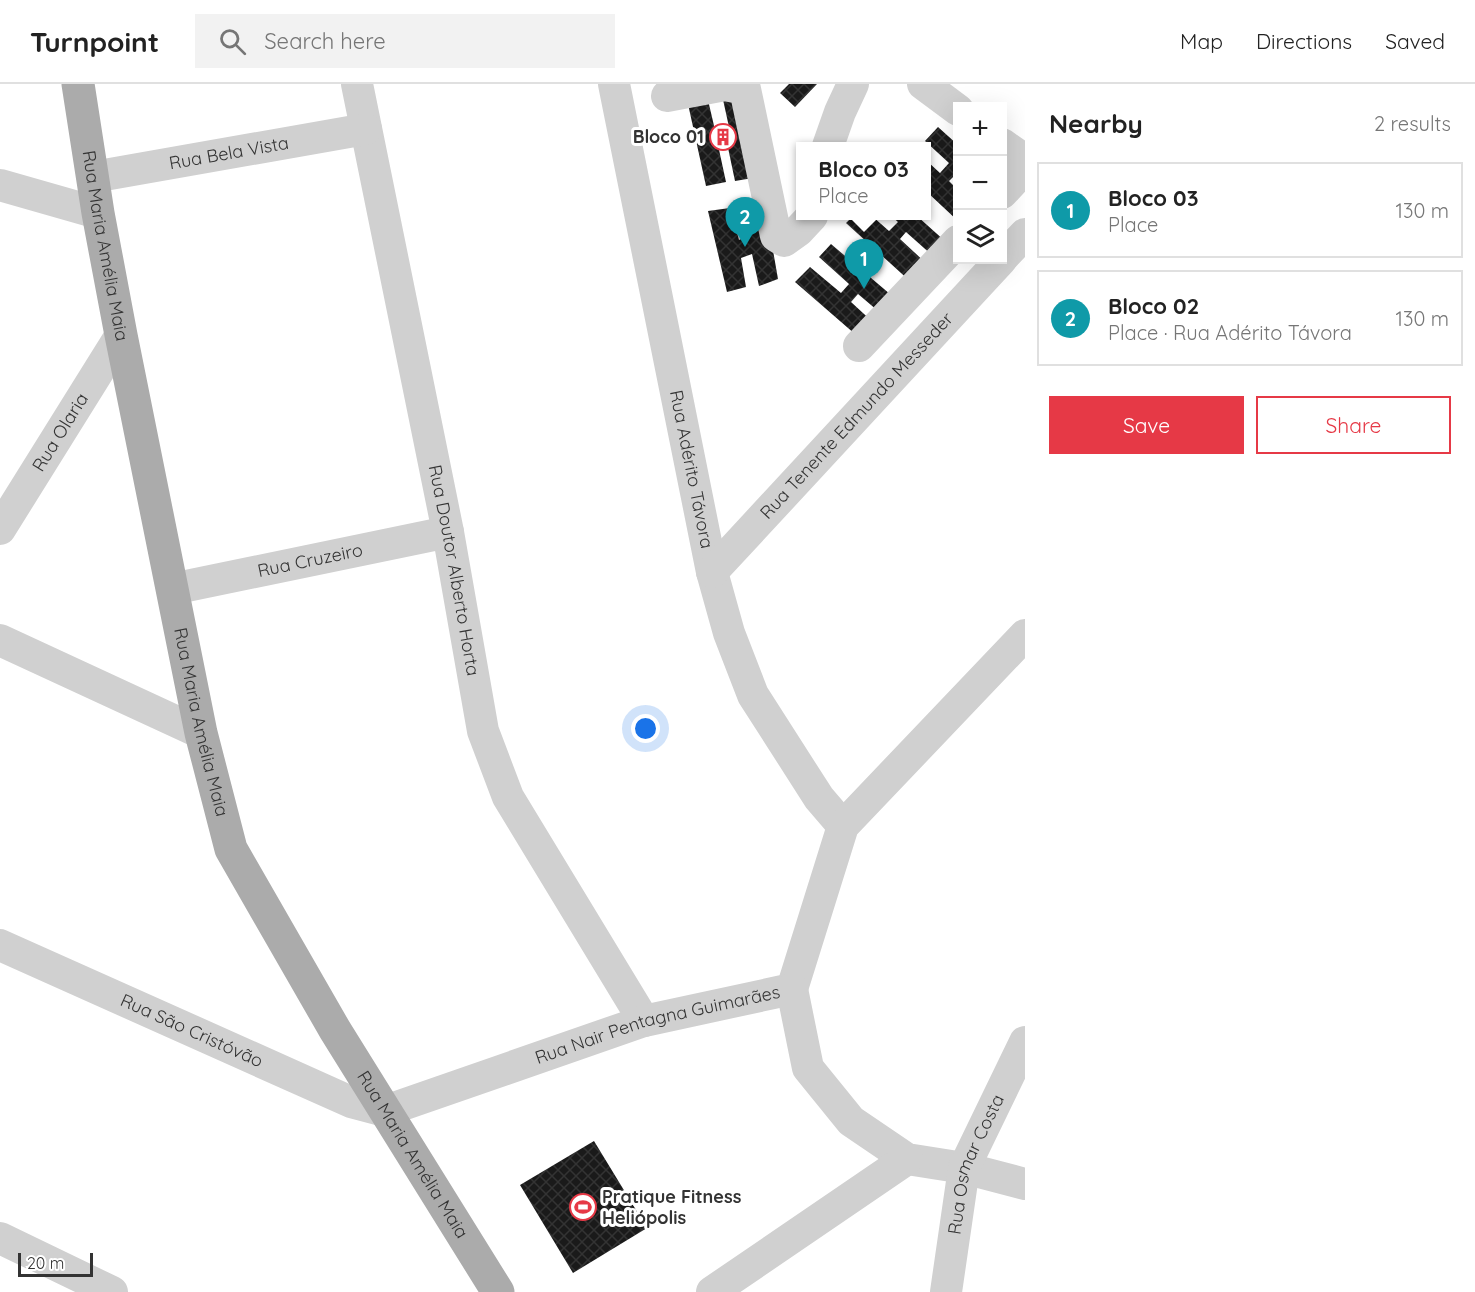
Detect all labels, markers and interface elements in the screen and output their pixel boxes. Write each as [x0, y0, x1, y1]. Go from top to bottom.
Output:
search box [195, 14, 615, 68]
text: Turnpoint [30, 24, 159, 59]
icon: search [216, 25, 249, 58]
text: Search here [264, 27, 386, 55]
text: Map [1180, 28, 1223, 54]
text: Directions [1256, 28, 1352, 54]
text: Saved [1385, 28, 1445, 54]
map controls [953, 102, 1007, 264]
button: + [953, 102, 1007, 156]
text: Nearby [1049, 107, 1143, 140]
text: 2 results [1374, 111, 1451, 136]
building icon: Bloco 01 [708, 122, 738, 152]
place label: Bloco 01 [633, 125, 704, 148]
street label: Rua Bela Vista [167, 131, 290, 174]
popup [796, 142, 931, 220]
street label: Rua Maria Amélia Maia [77, 149, 134, 343]
text: Bloco 03 [818, 155, 909, 183]
button: − [953, 156, 1007, 210]
text: Place [818, 183, 869, 208]
text: Bloco 03 [1108, 184, 1198, 212]
pin: 2 [726, 198, 764, 247]
text: 1 [1067, 198, 1074, 223]
text: 130 m [1396, 198, 1449, 223]
button: layers [953, 210, 1007, 264]
text: Place [1108, 212, 1158, 237]
pin: 1 [844, 240, 884, 289]
text: Bloco 02 [1108, 292, 1199, 320]
text: 2 [1065, 306, 1076, 331]
text: 130 m [1396, 306, 1449, 331]
street label: Rua Tenente Edmundo Messeder [755, 307, 958, 524]
text: Place · Rua Adérito Távora [1108, 320, 1352, 345]
street label: Rua Olaria [27, 388, 93, 476]
street label: Rua Adérito Távora [665, 388, 719, 550]
button: Save [1049, 396, 1244, 454]
button: Share [1256, 396, 1451, 454]
street label: Rua Doutor Alberto Horta [424, 463, 485, 678]
street label: Rua Cruzeiro [255, 538, 365, 582]
street label: Rua Maria Amélia Maia [169, 626, 234, 819]
your location [631, 714, 660, 743]
street label: Rua Nair Pentagna Guimarães [532, 980, 782, 1069]
street label: Rua São Cristóvão [117, 988, 267, 1072]
street label: Rua Maria Amélia Maia [352, 1066, 474, 1242]
street label: Rua Osmar Costa [942, 1090, 1009, 1236]
place label: Pratique Fitness Heliópolis [602, 1185, 742, 1229]
sports icon: Pratique Fitness Heliópolis [568, 1192, 598, 1222]
scale bar [18, 1250, 93, 1278]
text: 20 m [27, 1253, 64, 1273]

